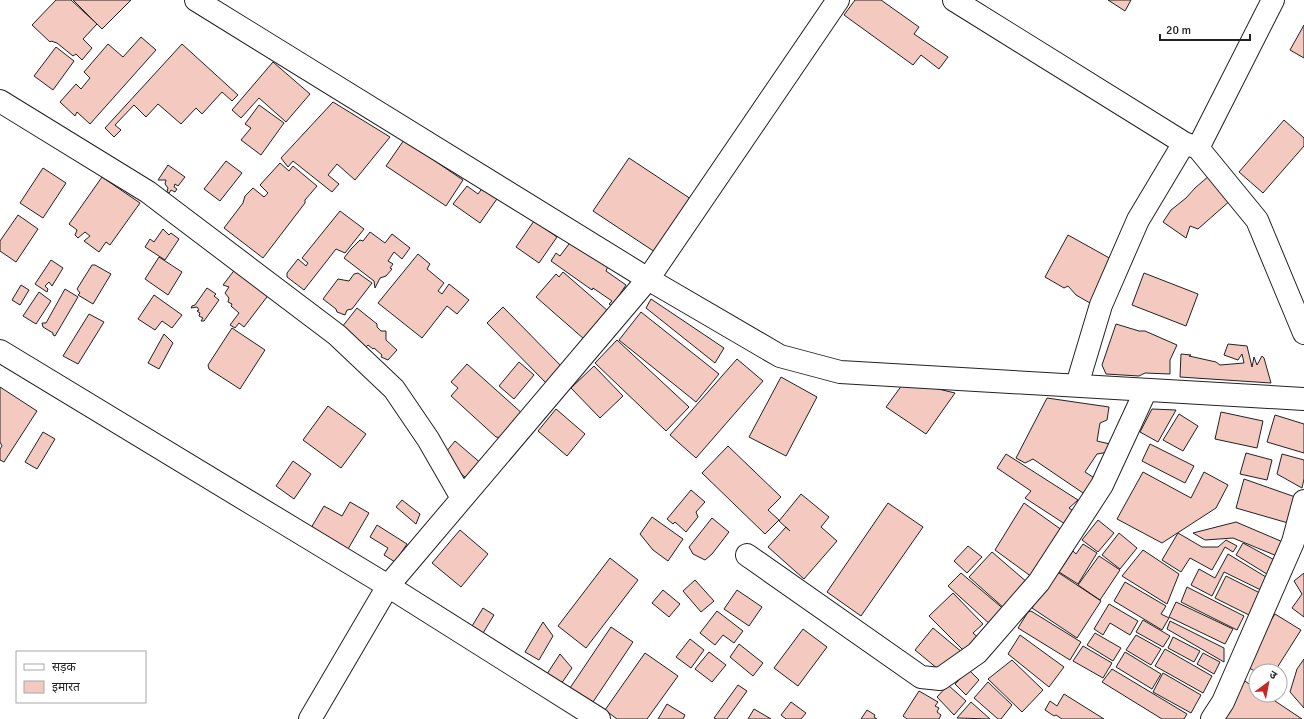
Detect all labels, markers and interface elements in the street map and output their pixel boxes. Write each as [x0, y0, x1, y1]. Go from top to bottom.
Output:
scale bar [1160, 16, 1250, 42]
text: 20 m [1166, 23, 1191, 38]
legend [16, 651, 146, 703]
text: सड़क [52, 660, 77, 675]
north arrow [1248, 663, 1288, 703]
text: उ [1267, 668, 1280, 682]
text: इमारत [52, 680, 81, 695]

